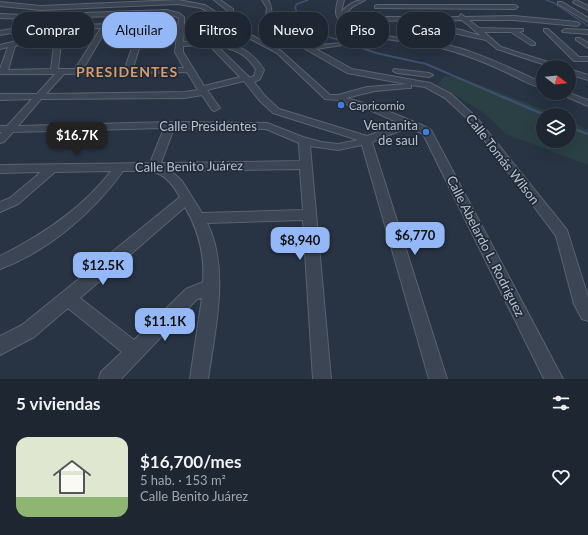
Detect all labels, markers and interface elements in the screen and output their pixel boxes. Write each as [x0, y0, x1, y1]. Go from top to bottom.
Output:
chip: Comprar [12, 12, 94, 48]
chip: Alquilar [102, 12, 177, 48]
chip: Filtros [185, 12, 251, 48]
chip: Nuevo [259, 12, 328, 48]
chip: Piso [336, 12, 389, 48]
chip: Casa [397, 12, 455, 48]
north arrow [536, 60, 576, 100]
map controls [536, 60, 576, 148]
district label: PRESIDENTES [76, 63, 178, 80]
place label: Capricornio [349, 99, 405, 112]
marker: Capricornio [336, 100, 346, 110]
button: layers [536, 108, 576, 148]
street label: Calle Tomás Wilson [463, 111, 543, 207]
place label: Ventanita de saul [364, 117, 418, 148]
street label: Calle Presidentes [159, 118, 257, 134]
pin: $16.7K [44, 122, 110, 156]
text: $16.7K [56, 127, 98, 143]
marker: Ventanita de saul [421, 127, 431, 137]
street label: Calle Benito Juárez [135, 157, 243, 175]
street label: Calle Abelardo L. Rodríguez [443, 173, 529, 319]
pin: $6,770 [382, 222, 448, 256]
pin: $8,940 [267, 227, 333, 261]
text: $6,770 [395, 227, 435, 243]
text: $8,940 [280, 232, 320, 248]
pin: $12.5K [70, 252, 136, 286]
text: $12.5K [82, 257, 124, 273]
pin: $11.1K [132, 308, 198, 342]
text: $11.1K [144, 313, 186, 329]
icon: filters [550, 392, 572, 414]
text: 5 viviendas [16, 393, 101, 414]
text: $16,700/mes [140, 451, 241, 472]
icon: home [48, 453, 96, 501]
icon: heart [550, 466, 572, 488]
text: 5 hab. · 153 m² [140, 472, 226, 488]
text: Calle Benito Juárez [140, 488, 248, 504]

